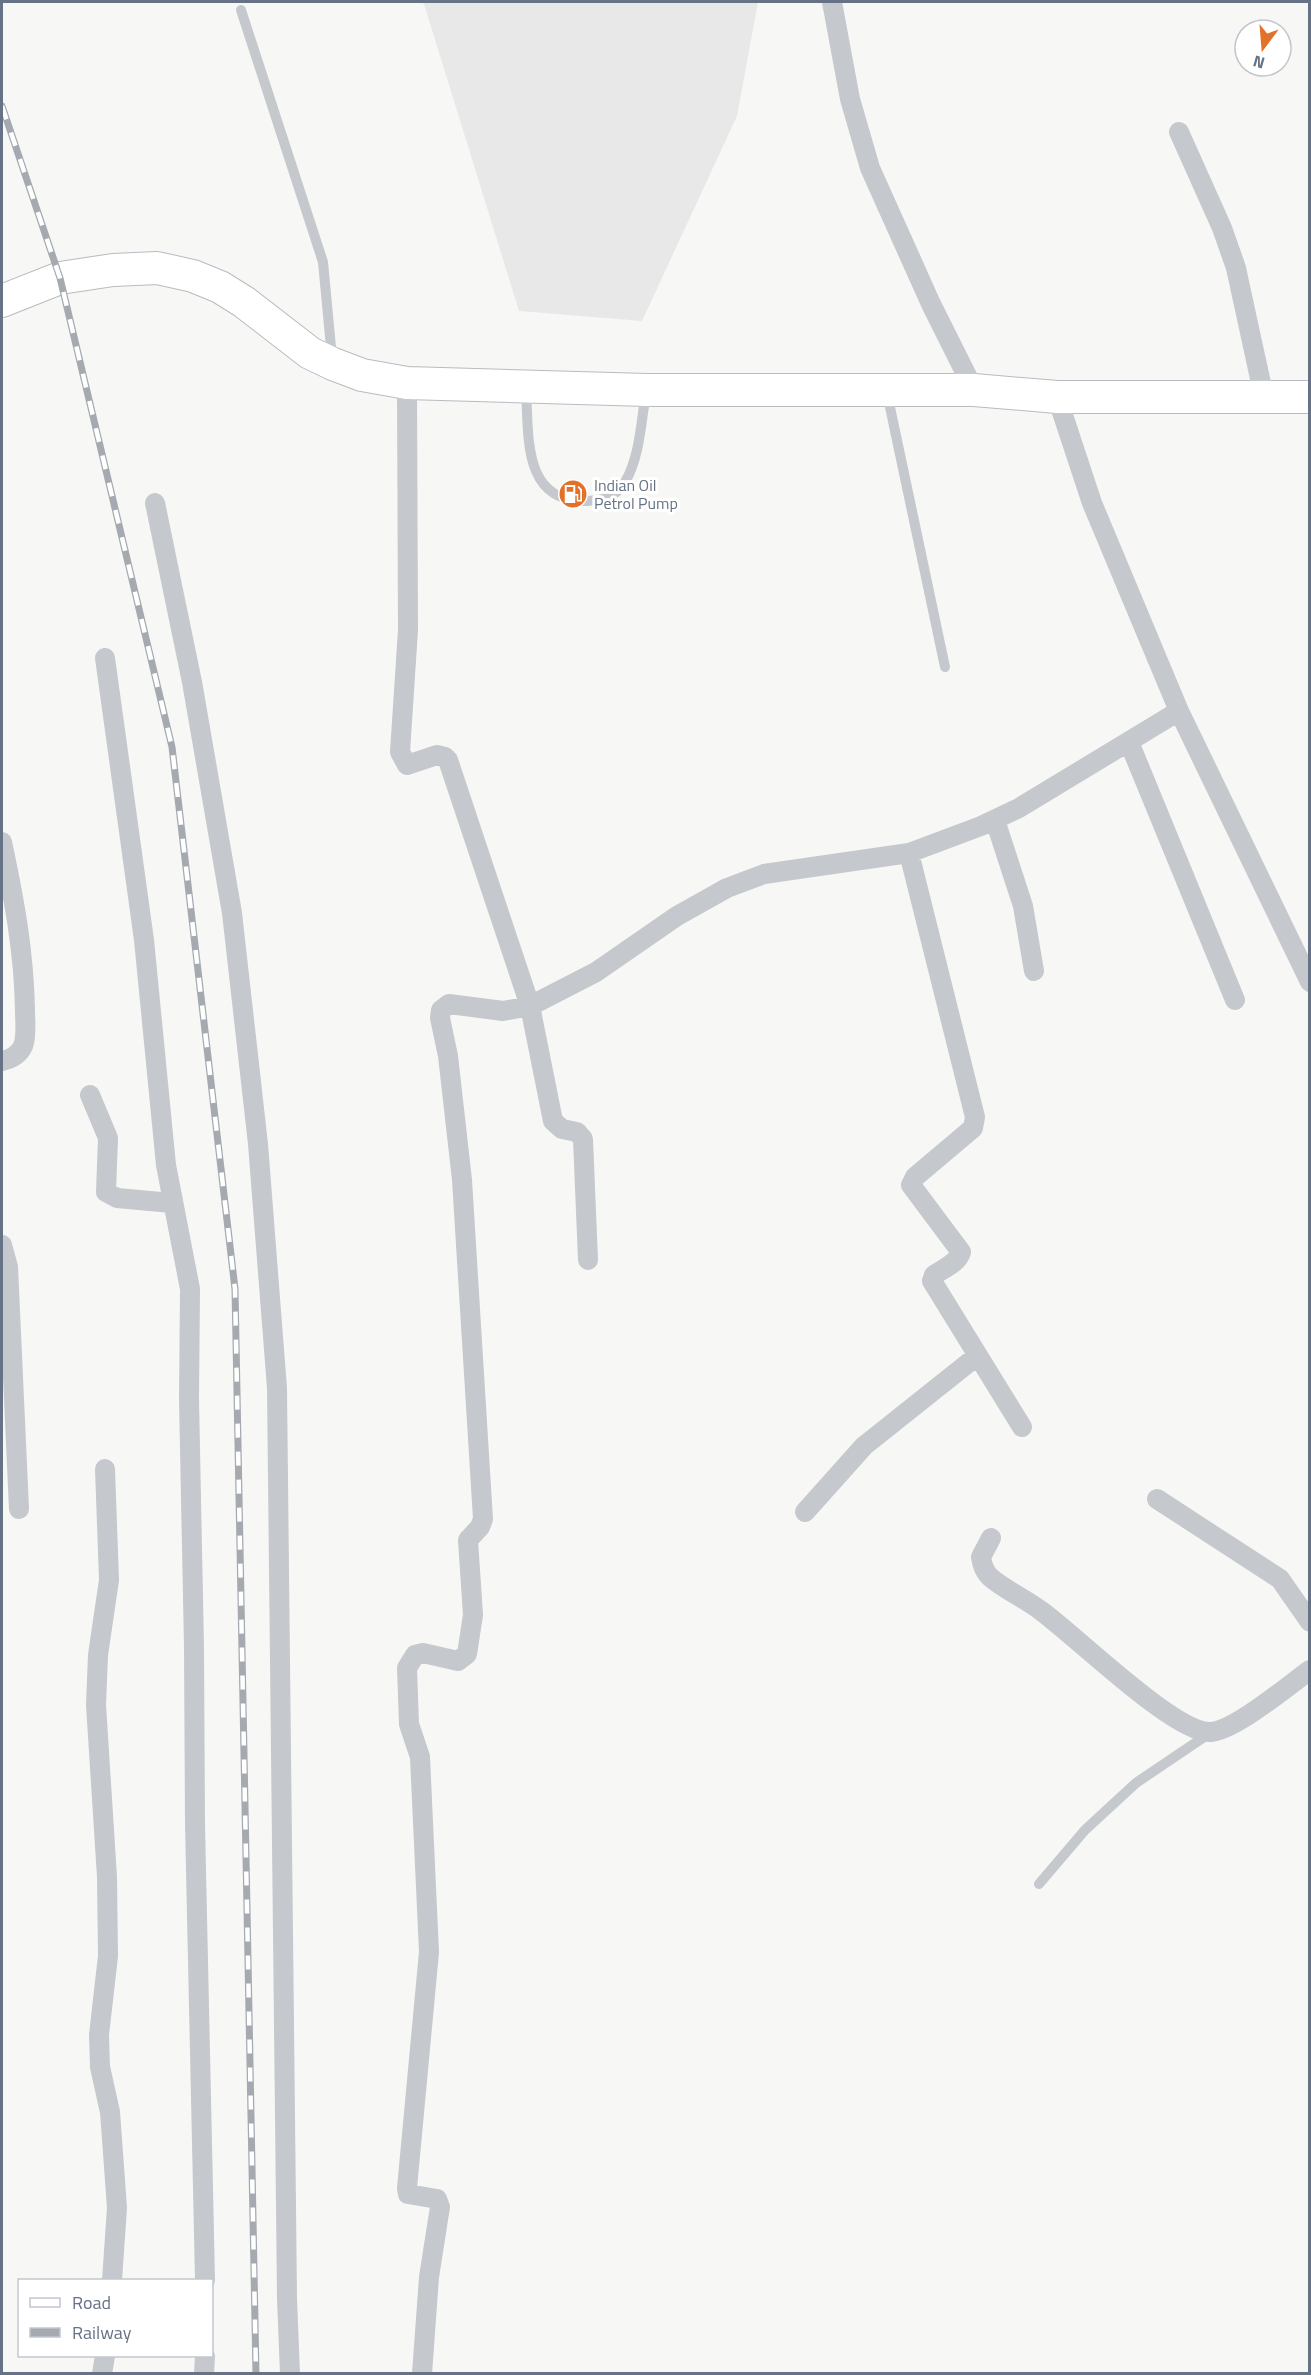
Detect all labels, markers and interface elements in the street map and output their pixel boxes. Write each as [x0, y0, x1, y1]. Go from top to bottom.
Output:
north arrow [1233, 18, 1293, 78]
text: N [1250, 49, 1268, 75]
place label: Indian Oil Petrol Pump [594, 473, 678, 515]
fuel station icon: Indian Oil Petrol Pump [557, 478, 589, 510]
legend [18, 2279, 213, 2357]
text: Road [72, 2289, 111, 2316]
text: Railway [72, 2319, 132, 2346]

